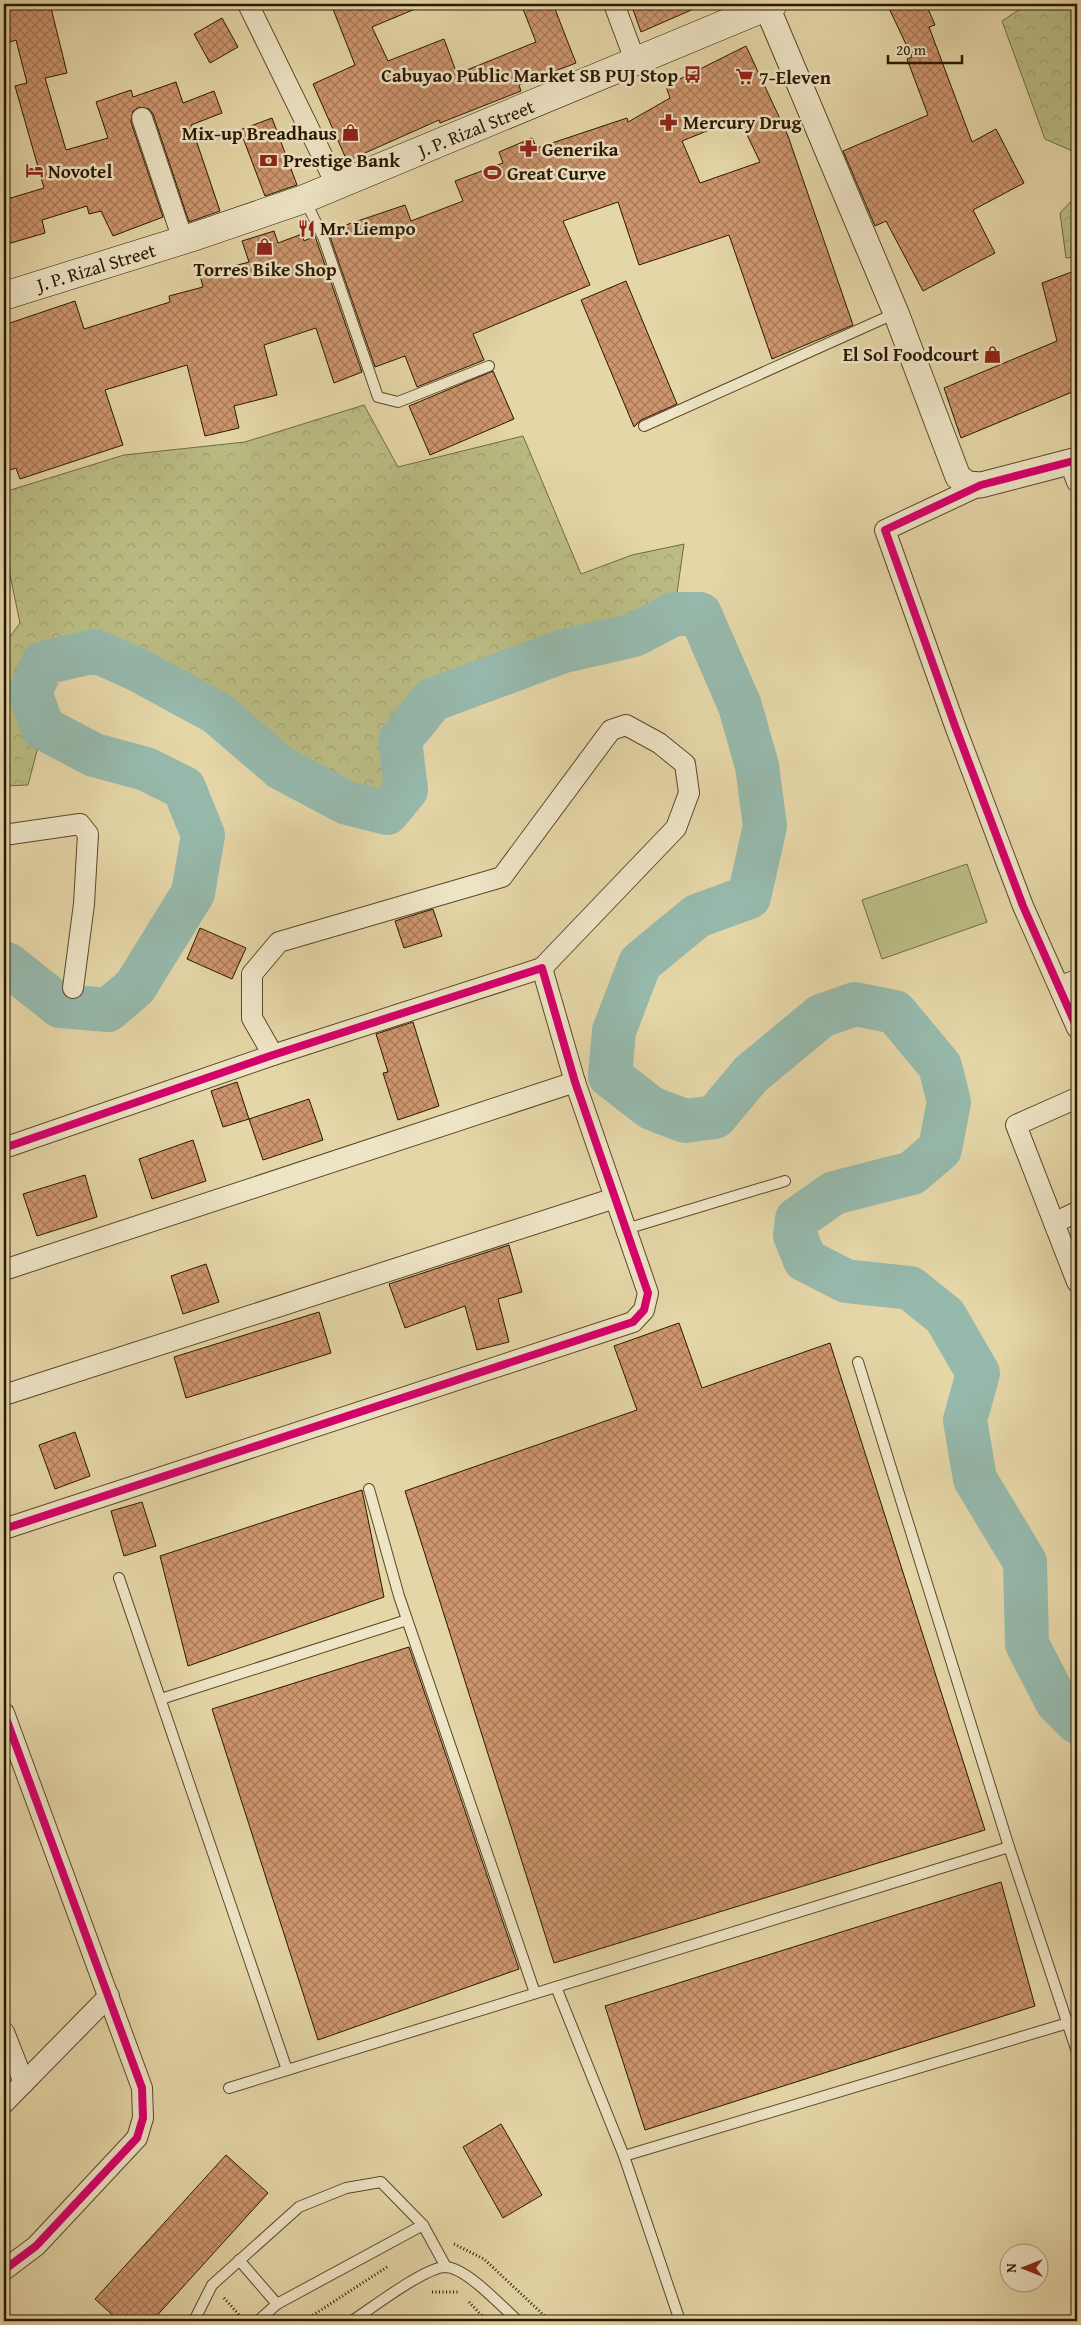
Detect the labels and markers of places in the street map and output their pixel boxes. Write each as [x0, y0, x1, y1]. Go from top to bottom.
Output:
place label: Cabuyao Public Market SB PUJ Stop [381, 61, 678, 89]
place label: 7-Eleven [759, 63, 832, 91]
bus stop icon: Cabuyao Public Market SB PUJ Stop [682, 65, 702, 85]
supermarket icon: 7-Eleven [735, 67, 755, 87]
place label: Mercury Drug [683, 108, 802, 136]
pharmacy icon: Mercury Drug [659, 112, 679, 132]
place label: Mix-up Breadhaus [182, 119, 337, 147]
shop icon: Mix-up Breadhaus [341, 123, 361, 143]
place label: Generika [542, 135, 619, 163]
pharmacy icon: Generika [518, 139, 538, 159]
place label: Prestige Bank [283, 146, 400, 174]
bank icon: Prestige Bank [259, 150, 279, 170]
place label: Novotel [48, 157, 112, 185]
place label: Great Curve [507, 159, 606, 187]
hotel icon: Novotel [24, 161, 44, 181]
sports icon: Great Curve [483, 163, 503, 183]
place label: Mr. Liempo [320, 214, 416, 242]
restaurant icon: Mr. Liempo [296, 218, 316, 238]
shop icon: Torres Bike Shop [255, 236, 275, 256]
place label: Torres Bike Shop [193, 255, 337, 283]
place label: El Sol Foodcourt [843, 340, 980, 368]
shop icon: El Sol Foodcourt [983, 344, 1003, 364]

